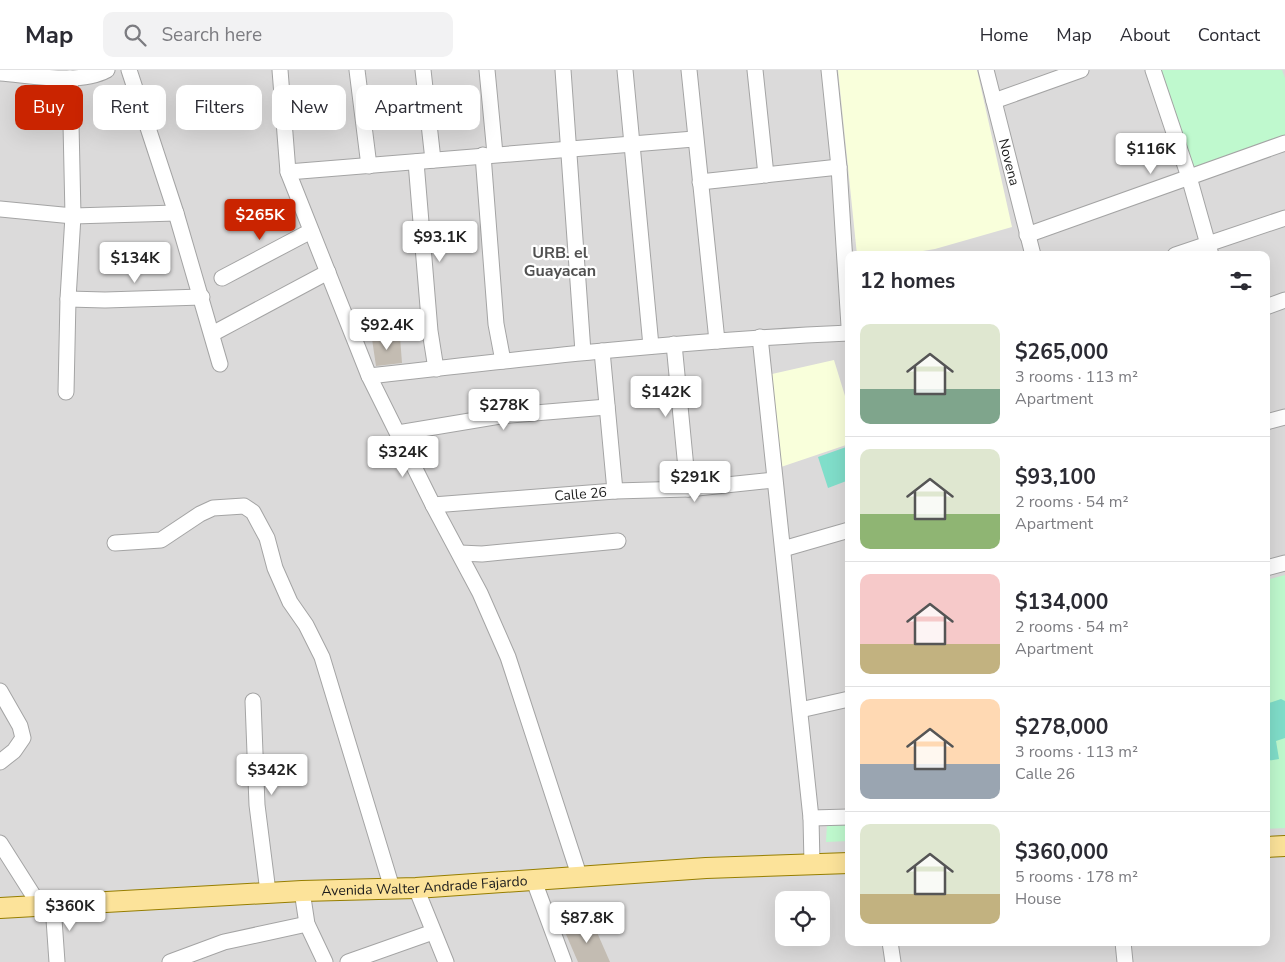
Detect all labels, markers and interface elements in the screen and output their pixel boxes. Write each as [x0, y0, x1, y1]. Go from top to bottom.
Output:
search box [103, 12, 453, 57]
text: Map [25, 19, 73, 51]
icon: search [121, 21, 149, 49]
text: Search here [161, 22, 262, 48]
text: Home [980, 23, 1028, 47]
text: Map [1056, 23, 1092, 47]
text: About [1120, 23, 1170, 47]
text: Contact [1198, 23, 1260, 47]
chip: Buy [15, 85, 83, 130]
chip: Rent [93, 85, 166, 130]
chip: Filters [176, 85, 262, 130]
chip: New [272, 85, 346, 130]
chip: Apartment [356, 85, 480, 130]
pin: $116K [1116, 132, 1186, 175]
street label: Novena [994, 137, 1024, 188]
text: $116K [1126, 138, 1176, 160]
pin: $265K [225, 198, 295, 241]
text: $265K [235, 204, 285, 226]
pin: $93.1K [399, 220, 481, 263]
text: $93.1K [414, 226, 467, 248]
pin: $134K [100, 242, 170, 284]
district label: URB. el Guayacan [524, 242, 596, 282]
text: $134K [110, 247, 160, 269]
text: 12 homes [860, 267, 955, 295]
icon: filters [1227, 267, 1255, 295]
pin: $92.4K [346, 308, 428, 351]
text: $92.4K [361, 314, 414, 336]
text: $265,000 [1015, 338, 1108, 366]
icon: home [900, 344, 960, 404]
text: 3 rooms · 113 m² [1015, 366, 1138, 388]
pin: $142K [631, 376, 701, 418]
text: $142K [641, 381, 691, 403]
pin: $278K [469, 388, 539, 431]
text: Apartment [1015, 388, 1093, 410]
text: $278K [479, 394, 529, 416]
pin: $324K [368, 436, 438, 478]
text: $324K [378, 441, 428, 463]
pin: $291K [660, 460, 730, 503]
text: $93,100 [1015, 463, 1096, 491]
text: $291K [670, 466, 720, 488]
icon: home [900, 469, 960, 529]
street label: Calle 26 [554, 483, 608, 506]
text: 2 rooms · 54 m² [1015, 491, 1128, 513]
text: Apartment [1015, 513, 1093, 535]
text: $134,000 [1015, 588, 1108, 616]
icon: home [900, 594, 960, 654]
text: 2 rooms · 54 m² [1015, 616, 1128, 638]
text: Apartment [1015, 638, 1093, 660]
text: $278,000 [1015, 713, 1108, 741]
icon: home [900, 719, 960, 779]
text: 3 rooms · 113 m² [1015, 741, 1138, 763]
pin: $342K [237, 754, 307, 796]
text: $342K [247, 759, 297, 781]
text: Calle 26 [1015, 763, 1075, 785]
text: $360,000 [1015, 838, 1108, 866]
icon: home [900, 844, 960, 904]
text: 5 rooms · 178 m² [1015, 866, 1138, 888]
street label: Avenida Walter Andrade Fajardo [321, 871, 528, 900]
text: House [1015, 888, 1061, 910]
pin: $360K [35, 890, 105, 932]
map controls [775, 891, 830, 946]
button: locate [775, 891, 830, 946]
text: $360K [45, 895, 95, 917]
pin: $87.8K [546, 902, 628, 944]
text: $87.8K [561, 907, 614, 929]

